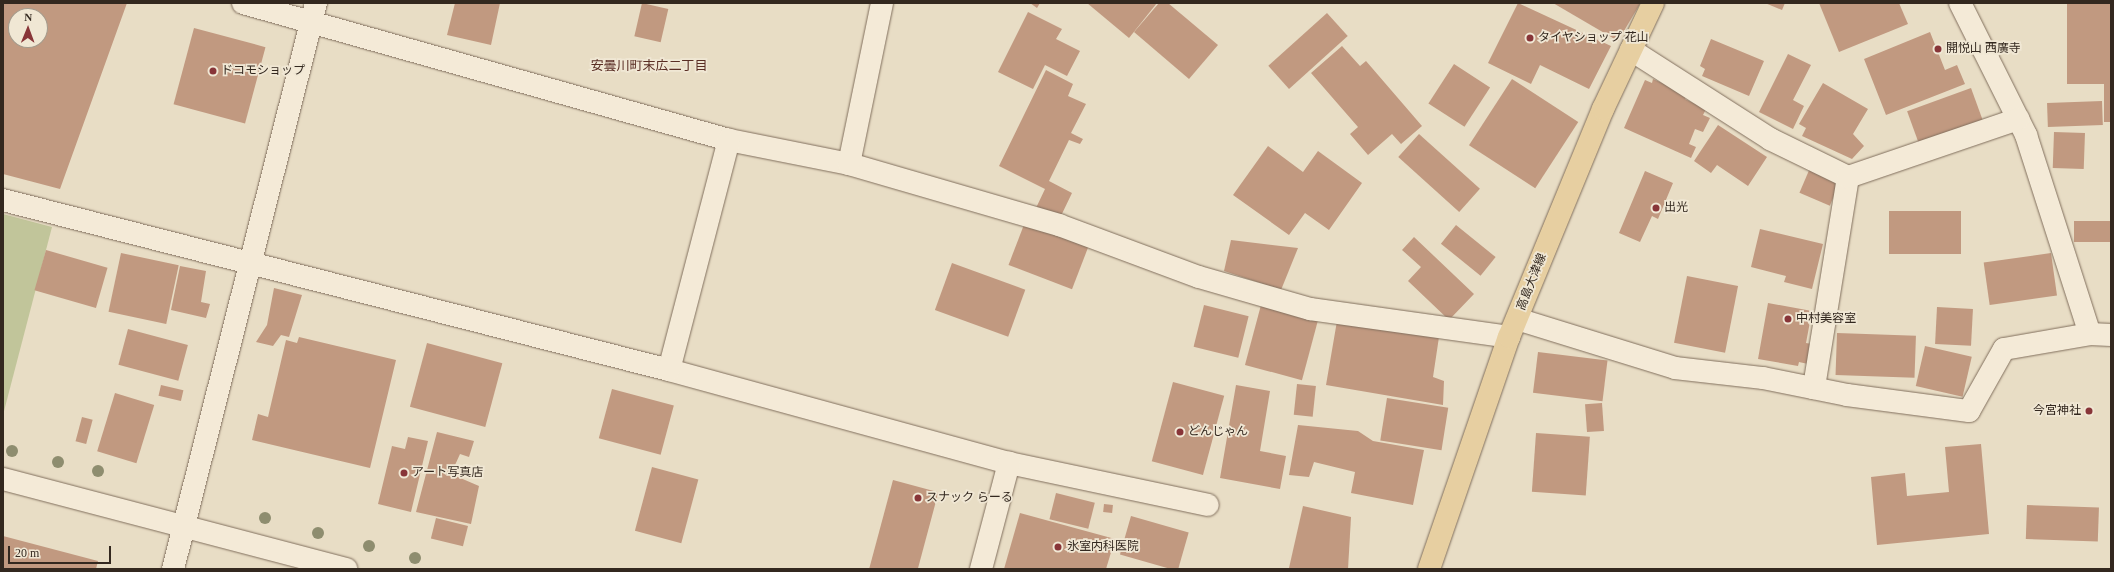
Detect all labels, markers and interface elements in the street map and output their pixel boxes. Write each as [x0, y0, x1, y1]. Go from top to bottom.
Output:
north arrow [8, 8, 48, 48]
text: N [24, 11, 32, 23]
place label: タイヤショップ 花山 [1538, 31, 1649, 45]
marker: タイヤショップ 花山 [1525, 33, 1535, 43]
place label: 開悦山 西廣寺 [1946, 42, 2021, 56]
marker: 開悦山 西廣寺 [1933, 44, 1943, 54]
district label: 安曇川町末広二丁目 [591, 58, 707, 74]
place label: ドコモショップ [221, 64, 305, 78]
marker: ドコモショップ [208, 66, 218, 76]
place label: 出光 [1664, 201, 1688, 215]
marker: 出光 [1651, 203, 1661, 213]
street label: 高島大津線 [1514, 251, 1550, 313]
place label: 中村美容室 [1796, 312, 1856, 326]
marker: 中村美容室 [1783, 314, 1793, 324]
place label: 今宮神社 [2033, 404, 2081, 418]
marker: 今宮神社 [2084, 406, 2094, 416]
place label: どんじゃん [1188, 425, 1248, 439]
marker: どんじゃん [1175, 427, 1185, 437]
place label: アート写真店 [412, 466, 483, 480]
marker: アート写真店 [399, 468, 409, 478]
place label: スナック らーる [926, 491, 1013, 505]
marker: スナック らーる [913, 493, 923, 503]
scale bar [10, 538, 113, 564]
place label: 氷室内科医院 [1067, 540, 1139, 554]
marker: 氷室内科医院 [1052, 541, 1064, 553]
text: 20 m [15, 546, 39, 560]

